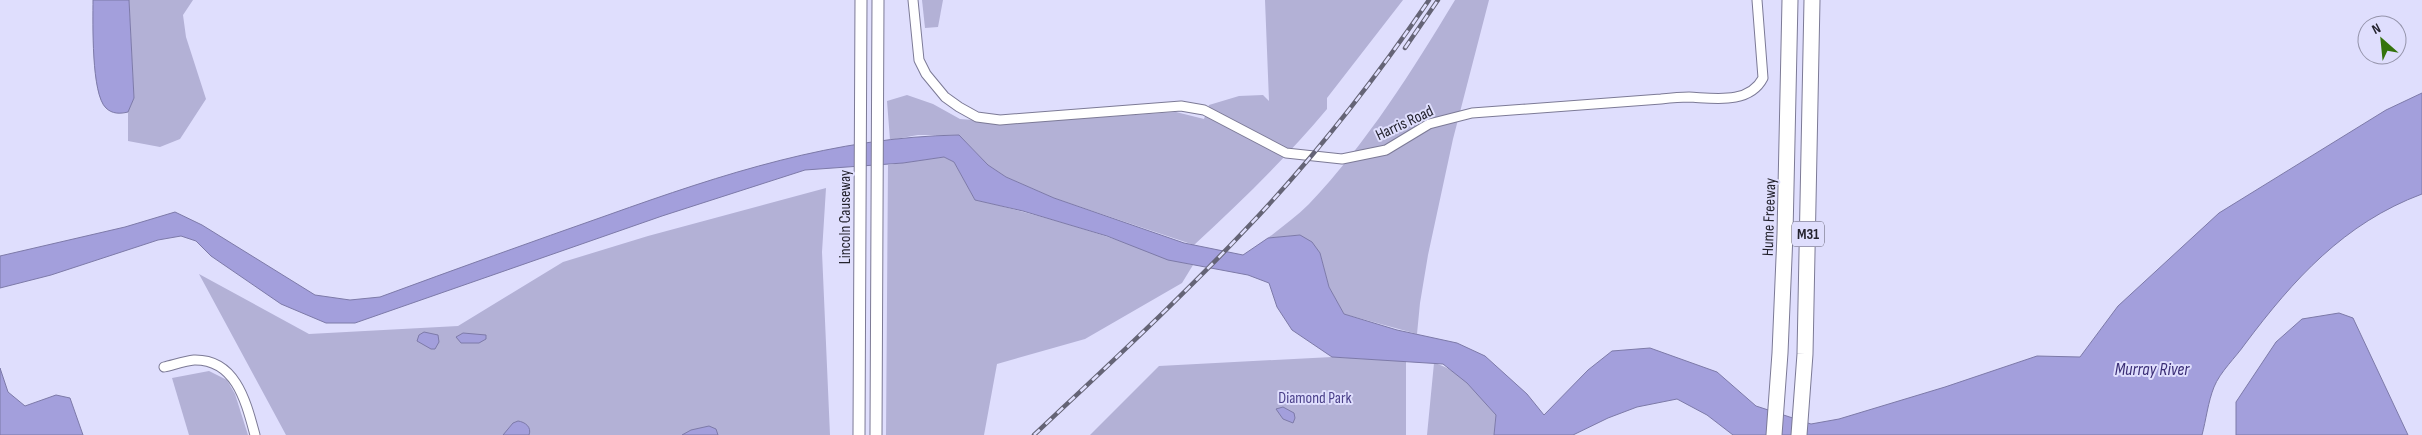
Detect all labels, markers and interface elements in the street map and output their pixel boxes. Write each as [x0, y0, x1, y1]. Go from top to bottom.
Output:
north arrow [2357, 15, 2407, 65]
text: N [2369, 20, 2384, 38]
street label: Harris Road [1373, 102, 1436, 145]
street label: Lincoln Causeway [836, 170, 855, 264]
street label: Hume Freeway [1759, 178, 1780, 256]
road number: M31 [1792, 222, 1824, 246]
water label: Murray River [2115, 359, 2190, 380]
park label: Diamond Park [1278, 389, 1352, 408]

